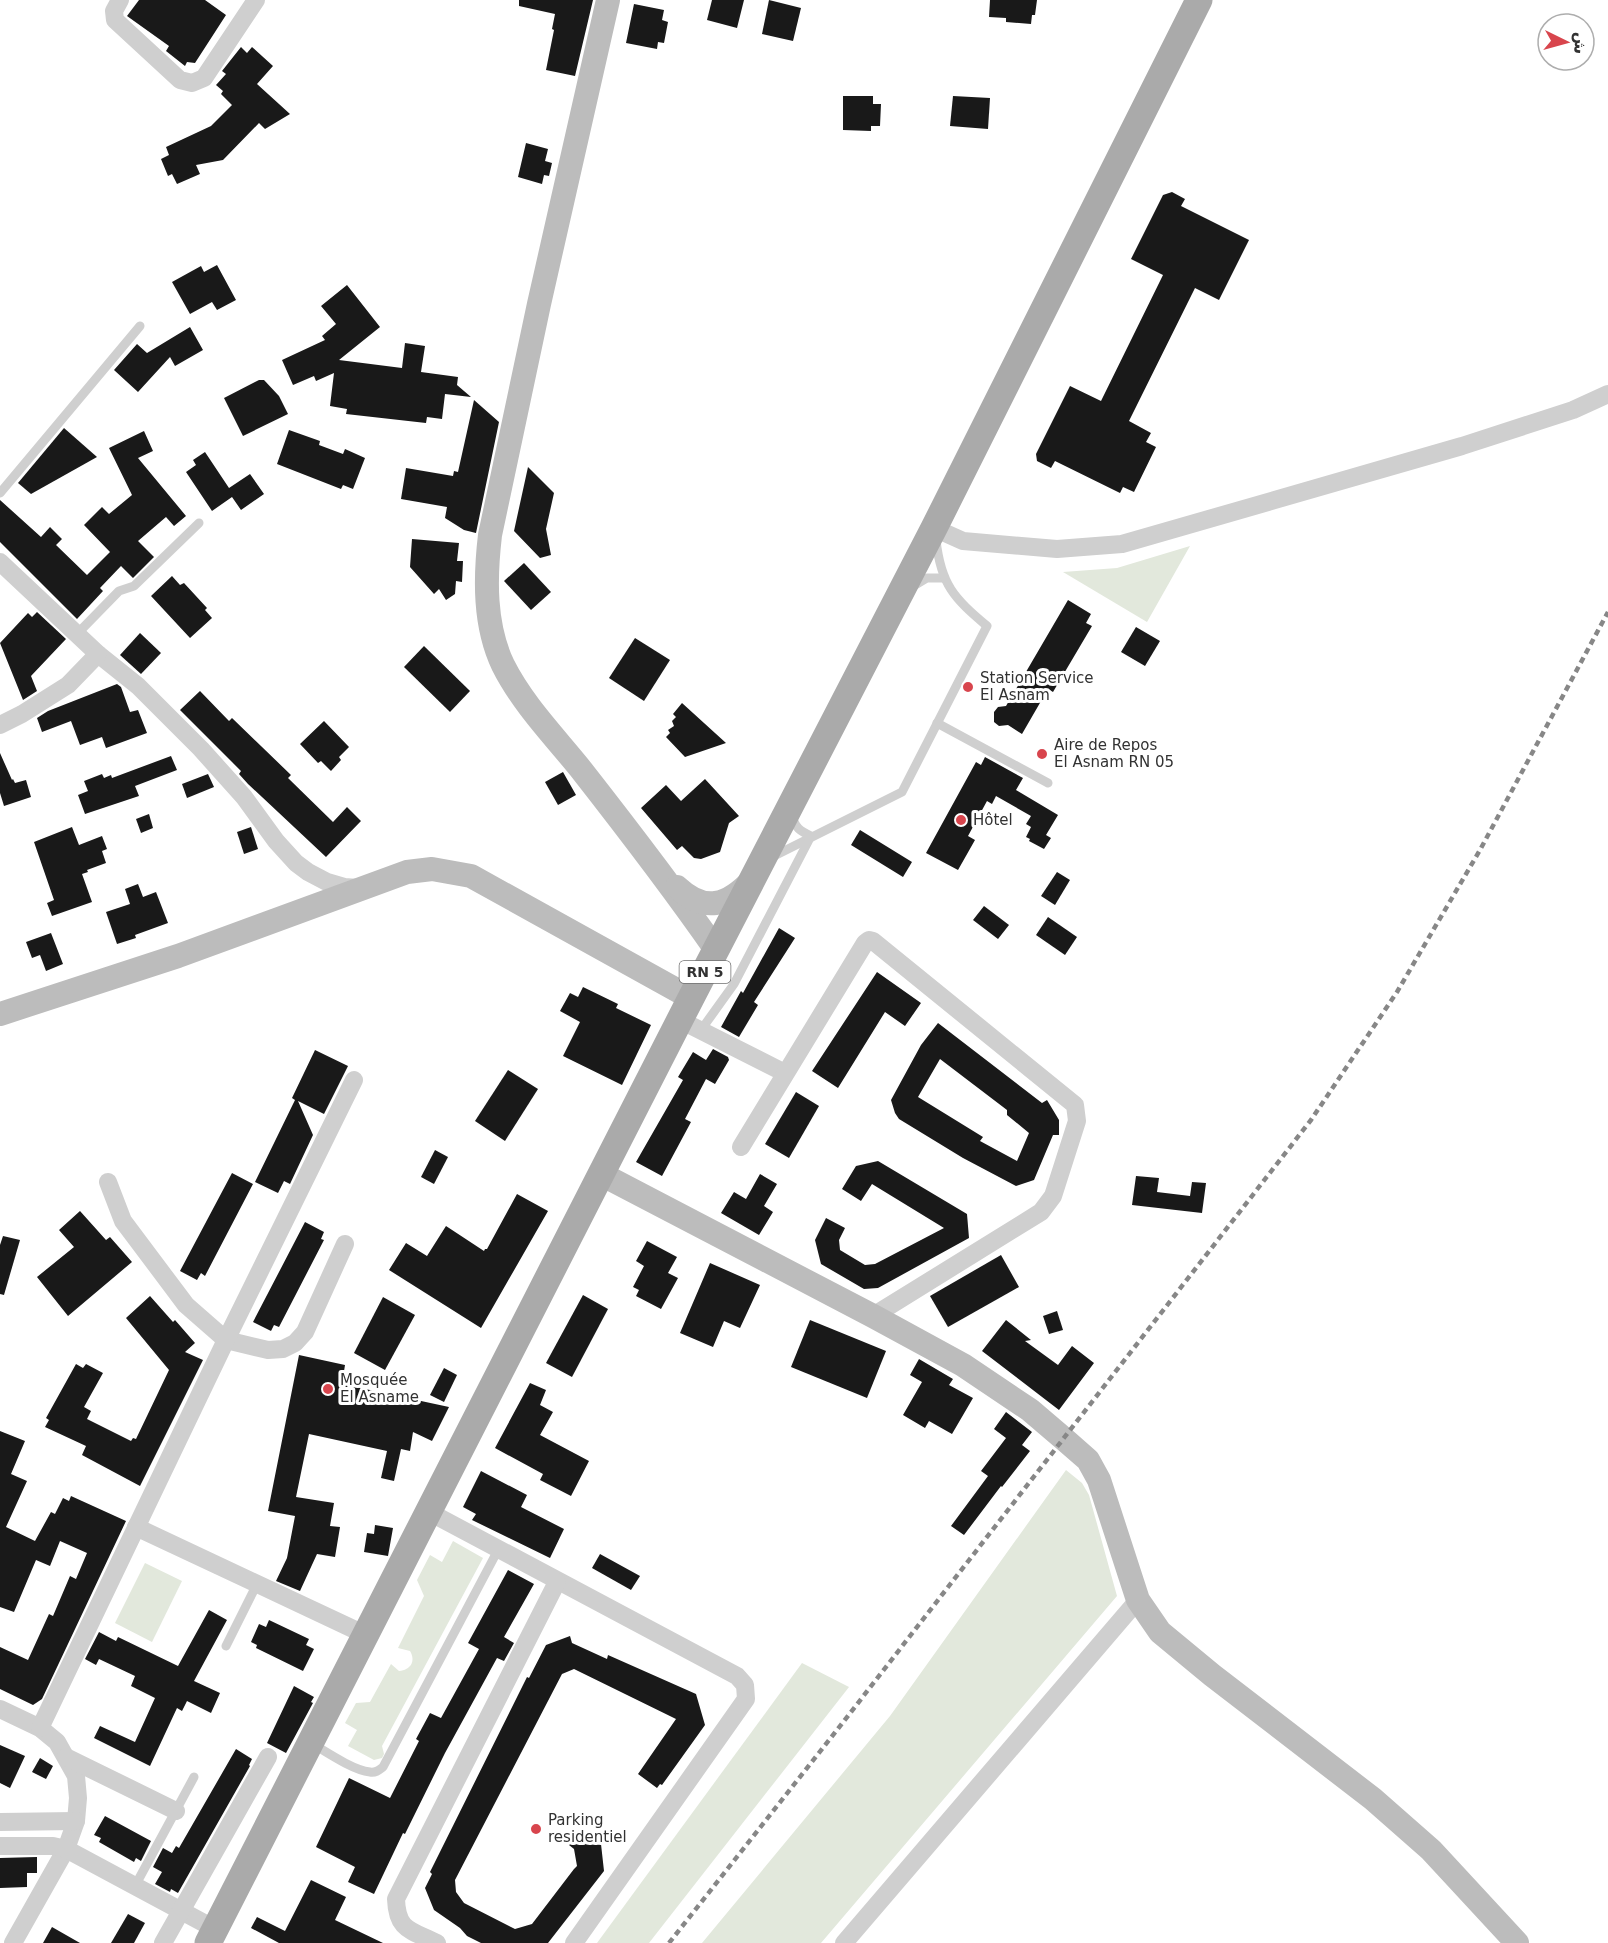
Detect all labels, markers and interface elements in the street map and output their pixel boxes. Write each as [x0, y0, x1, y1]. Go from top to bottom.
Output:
north arrow [1536, 12, 1596, 72]
text: ش [1570, 31, 1591, 55]
place label: Station Service El Asnam [980, 669, 1094, 704]
marker: Station Service El Asnam [961, 680, 975, 694]
place label: Aire de Repos El Asnam RN 05 [1054, 736, 1174, 771]
marker: Aire de Repos El Asnam RN 05 [1035, 747, 1049, 761]
place label: Hôtel [973, 811, 1013, 829]
marker: Hôtel [954, 813, 968, 827]
road number: RN 5 [680, 961, 730, 983]
place label: Mosquée El Asname [340, 1371, 419, 1406]
marker: Mosquée El Asname [321, 1382, 335, 1396]
place label: Parking residentiel [548, 1811, 627, 1846]
marker: Parking residentiel [529, 1822, 543, 1836]

